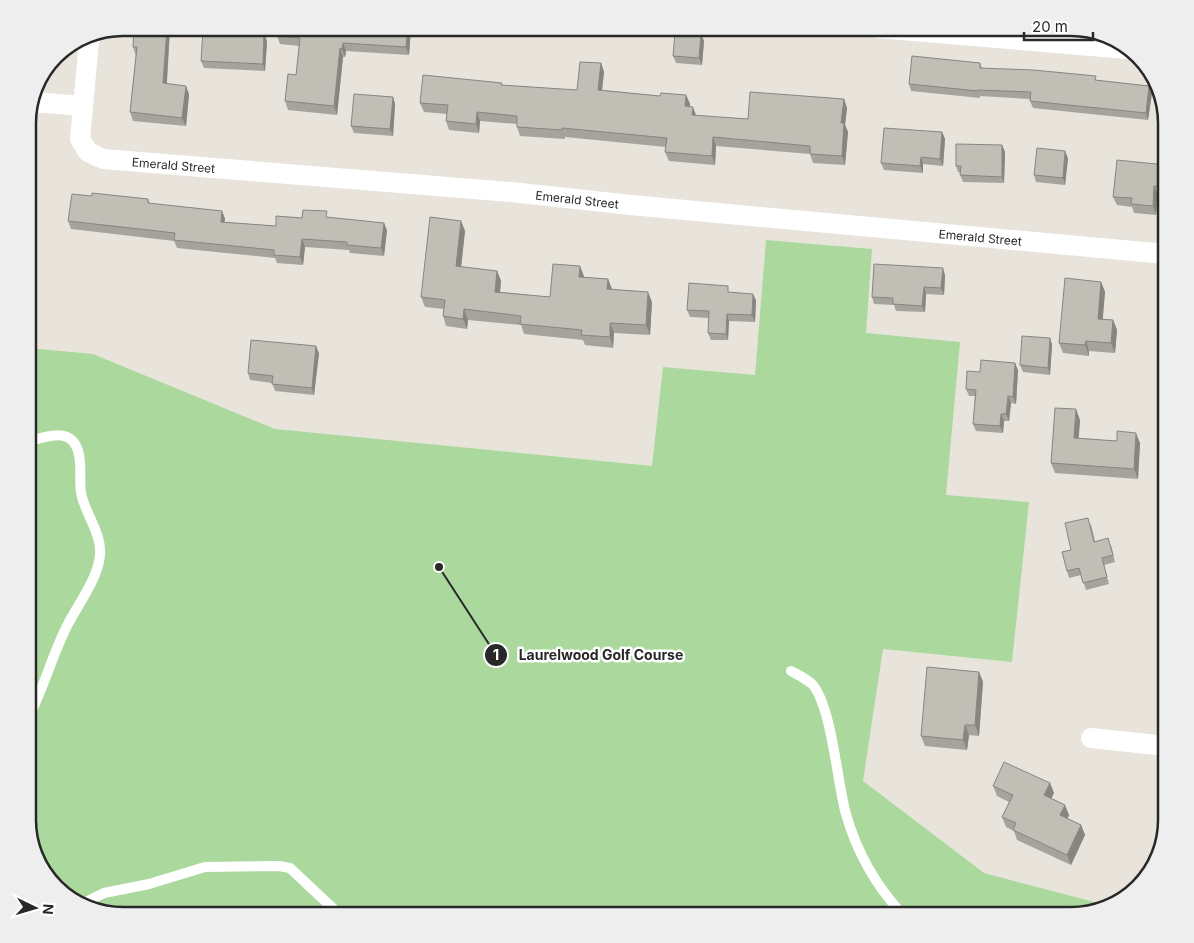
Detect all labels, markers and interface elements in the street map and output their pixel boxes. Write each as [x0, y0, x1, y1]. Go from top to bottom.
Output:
scale bar [1024, 10, 1093, 42]
text: 20 m [1032, 17, 1068, 36]
street label: Emerald Street [131, 154, 216, 176]
street label: Emerald Street [535, 187, 619, 211]
street label: Emerald Street [938, 226, 1023, 248]
callout: Laurelwood Golf Course [484, 640, 694, 669]
text: 1 [493, 645, 499, 664]
text: Laurelwood Golf Course [519, 646, 683, 663]
north arrow [10, 883, 60, 933]
text: N [40, 903, 57, 915]

